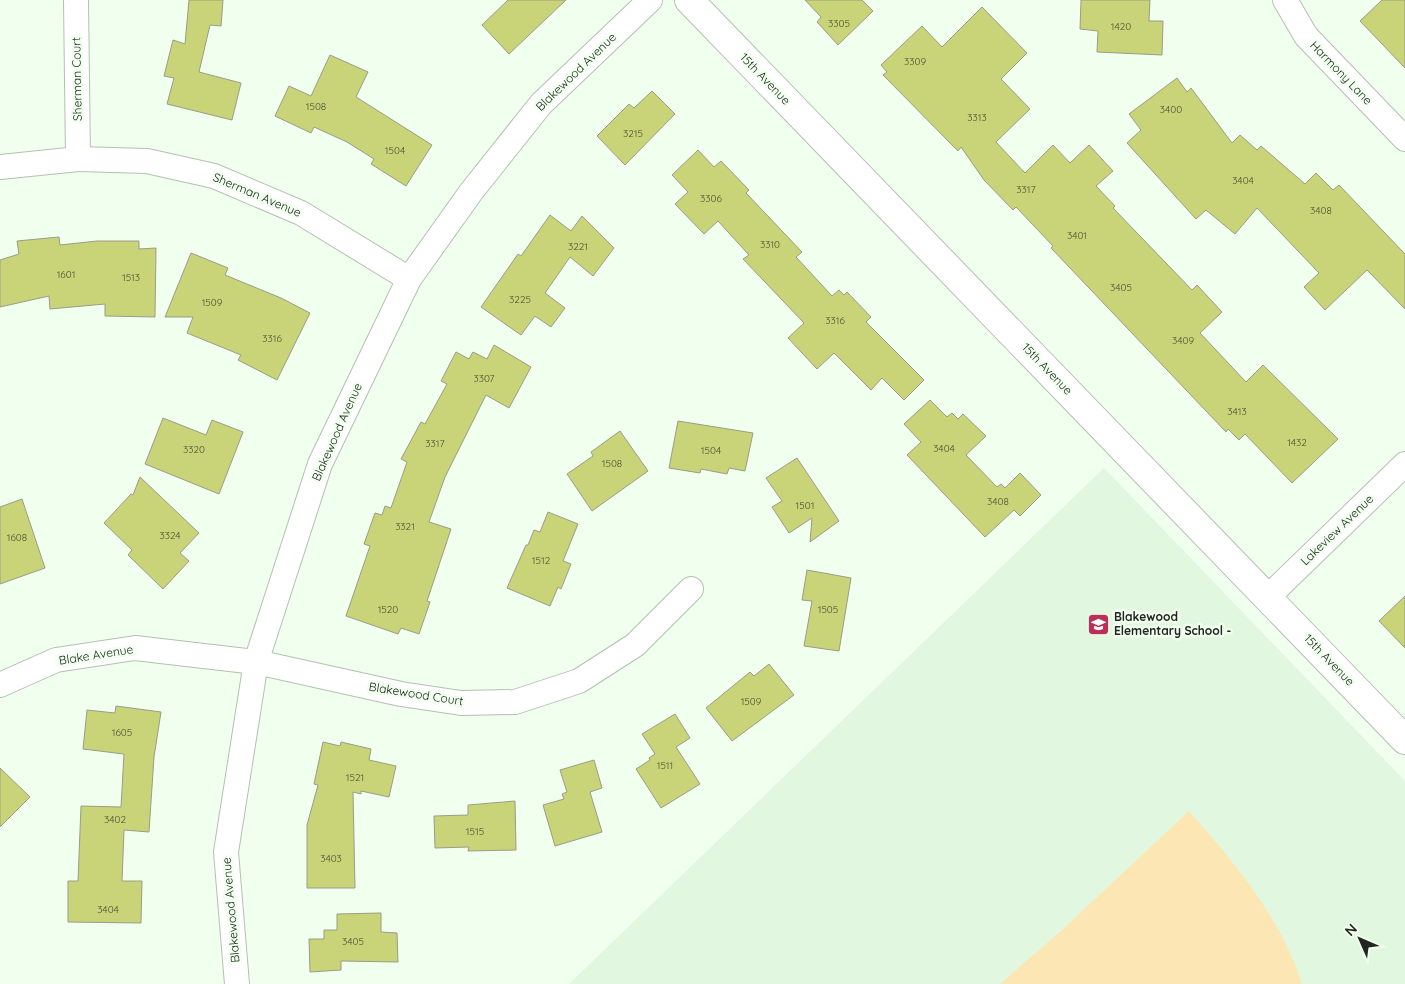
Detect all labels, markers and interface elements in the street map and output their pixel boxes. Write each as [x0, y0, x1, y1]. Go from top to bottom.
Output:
house number: 3305 [828, 17, 850, 30]
house number: 1420 [1111, 20, 1131, 33]
street label: Blakewood Avenue [532, 29, 619, 114]
street label: Sherman Court [68, 37, 85, 121]
street label: Harmony Lane [1307, 38, 1376, 108]
street label: 15th Avenue [737, 50, 794, 108]
house number: 3309 [904, 55, 926, 68]
house number: 1508 [306, 100, 326, 113]
house number: 3400 [1160, 103, 1182, 116]
house number: 3313 [967, 111, 987, 124]
house number: 3215 [623, 127, 643, 140]
house number: 1504 [385, 144, 405, 157]
street label: Sherman Avenue [211, 169, 304, 220]
house number: 3404 [1232, 174, 1254, 187]
house number: 3317 [1016, 183, 1036, 196]
house number: 3306 [700, 192, 723, 205]
house number: 3408 [1310, 204, 1332, 217]
house number: 3401 [1067, 229, 1087, 242]
house number: 3310 [760, 238, 780, 251]
house number: 3221 [568, 240, 588, 253]
house number: 1601 [57, 268, 75, 281]
house number: 1513 [122, 271, 140, 284]
house number: 3405 [1110, 281, 1132, 294]
house number: 3225 [509, 293, 531, 306]
house number: 1509 [202, 296, 223, 309]
house number: 3316 [825, 314, 845, 327]
house number: 3316 [262, 332, 282, 345]
house number: 3409 [1172, 334, 1194, 347]
street label: 15th Avenue [1019, 340, 1076, 398]
house number: 3307 [473, 372, 495, 385]
street label: Blakewood Avenue [308, 380, 365, 483]
house number: 3413 [1227, 405, 1247, 418]
house number: 1432 [1287, 436, 1307, 449]
house number: 3317 [425, 437, 445, 450]
house number: 3404 [933, 442, 955, 455]
house number: 3320 [183, 443, 205, 456]
house number: 1504 [701, 444, 721, 457]
house number: 1508 [602, 457, 622, 470]
street label: Lakeview Avenue [1297, 491, 1376, 568]
house number: 3408 [987, 495, 1009, 508]
house number: 1501 [796, 499, 814, 512]
house number: 3321 [395, 520, 415, 533]
house number: 3324 [159, 529, 181, 542]
house number: 1608 [7, 531, 27, 544]
house number: 1512 [532, 554, 551, 567]
house number: 1520 [378, 603, 398, 616]
house number: 1505 [818, 603, 838, 616]
place label: Blakewood Elementary School - [1114, 609, 1231, 638]
school or university icon: Blakewood Elementary School - [1086, 612, 1110, 636]
street label: 15th Avenue [1301, 631, 1358, 689]
street label: Blake Avenue [58, 641, 134, 668]
street label: Blakewood Court [368, 679, 464, 708]
house number: 1509 [741, 695, 762, 708]
house number: 1605 [112, 726, 132, 739]
house number: 1511 [657, 759, 673, 772]
house number: 1521 [346, 771, 364, 784]
house number: 3402 [104, 813, 126, 826]
house number: 1515 [466, 825, 484, 838]
house number: 3403 [320, 852, 342, 865]
street label: Blakewood Avenue [218, 856, 243, 963]
house number: 3404 [97, 903, 119, 916]
north arrow [1335, 914, 1385, 964]
text: N [1341, 920, 1361, 940]
house number: 3405 [342, 935, 364, 948]

